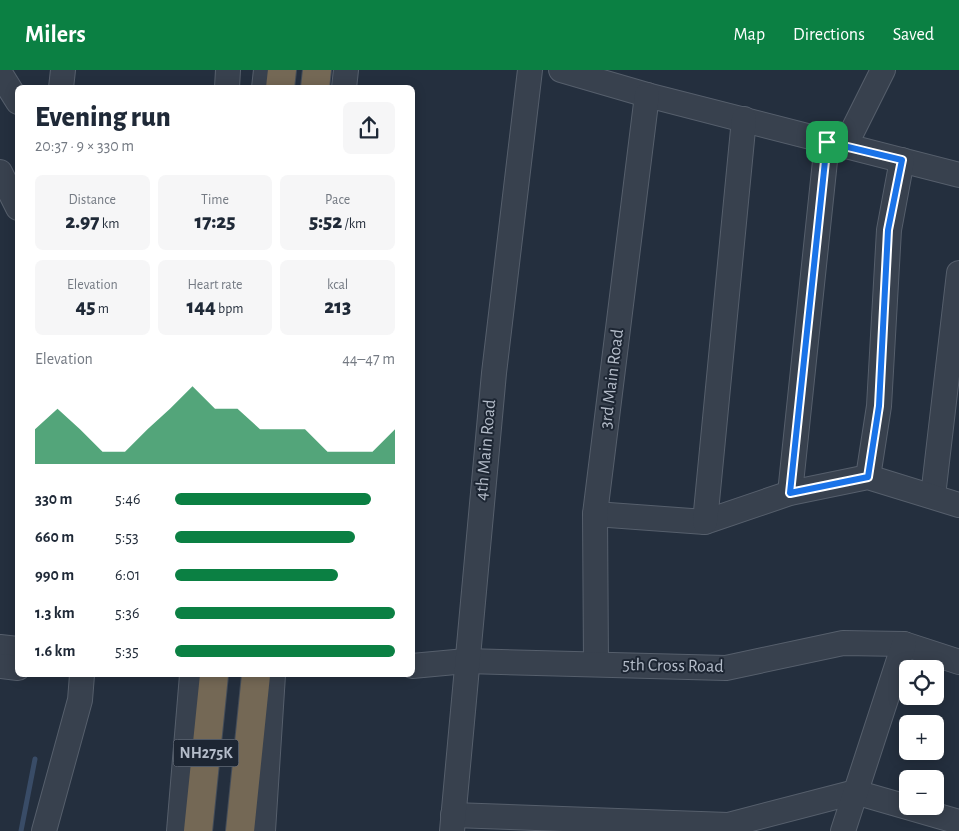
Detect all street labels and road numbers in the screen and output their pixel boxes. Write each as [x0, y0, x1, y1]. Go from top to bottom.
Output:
street label: 3rd Main Road [597, 328, 627, 430]
street label: 4th Main Road [473, 399, 499, 501]
street label: 5th Cross Road [622, 656, 724, 676]
road number: NH275K [174, 740, 238, 766]

